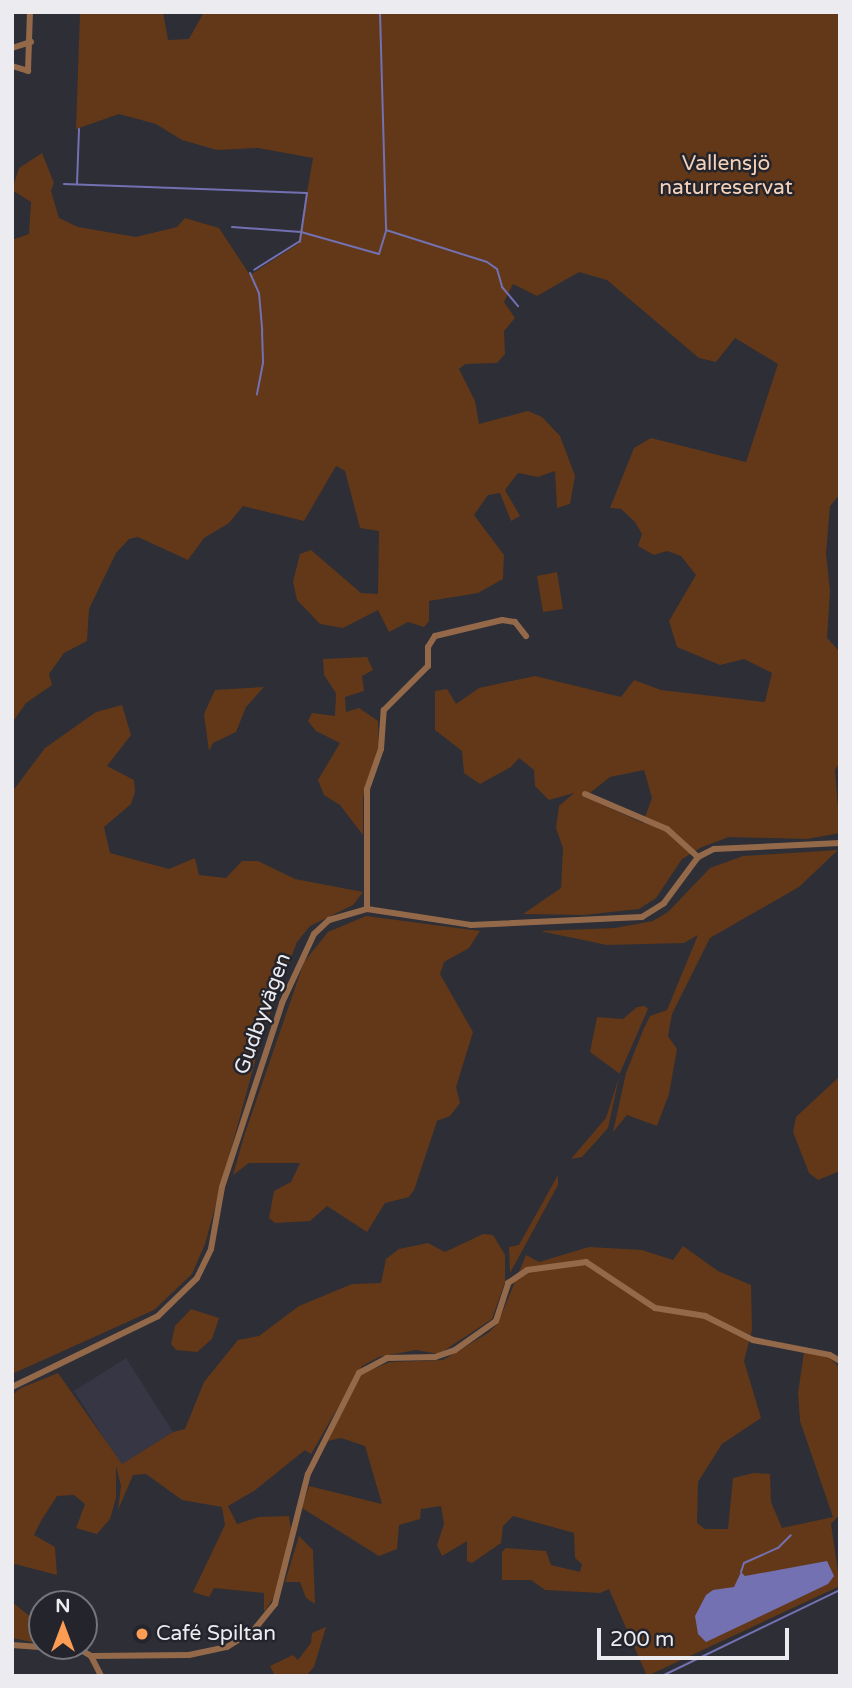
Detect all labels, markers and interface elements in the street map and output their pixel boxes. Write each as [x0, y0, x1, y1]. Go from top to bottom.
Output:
park label: Vallensjö naturreservat [659, 151, 793, 201]
street label: Gudbyvägen [229, 950, 297, 1078]
north arrow [28, 1590, 98, 1660]
text: N [55, 1595, 71, 1617]
scale bar [600, 1614, 792, 1658]
place label: Café Spiltan [156, 1621, 276, 1647]
marker: Café Spiltan [134, 1626, 150, 1642]
text: 200 m [610, 1627, 674, 1652]

